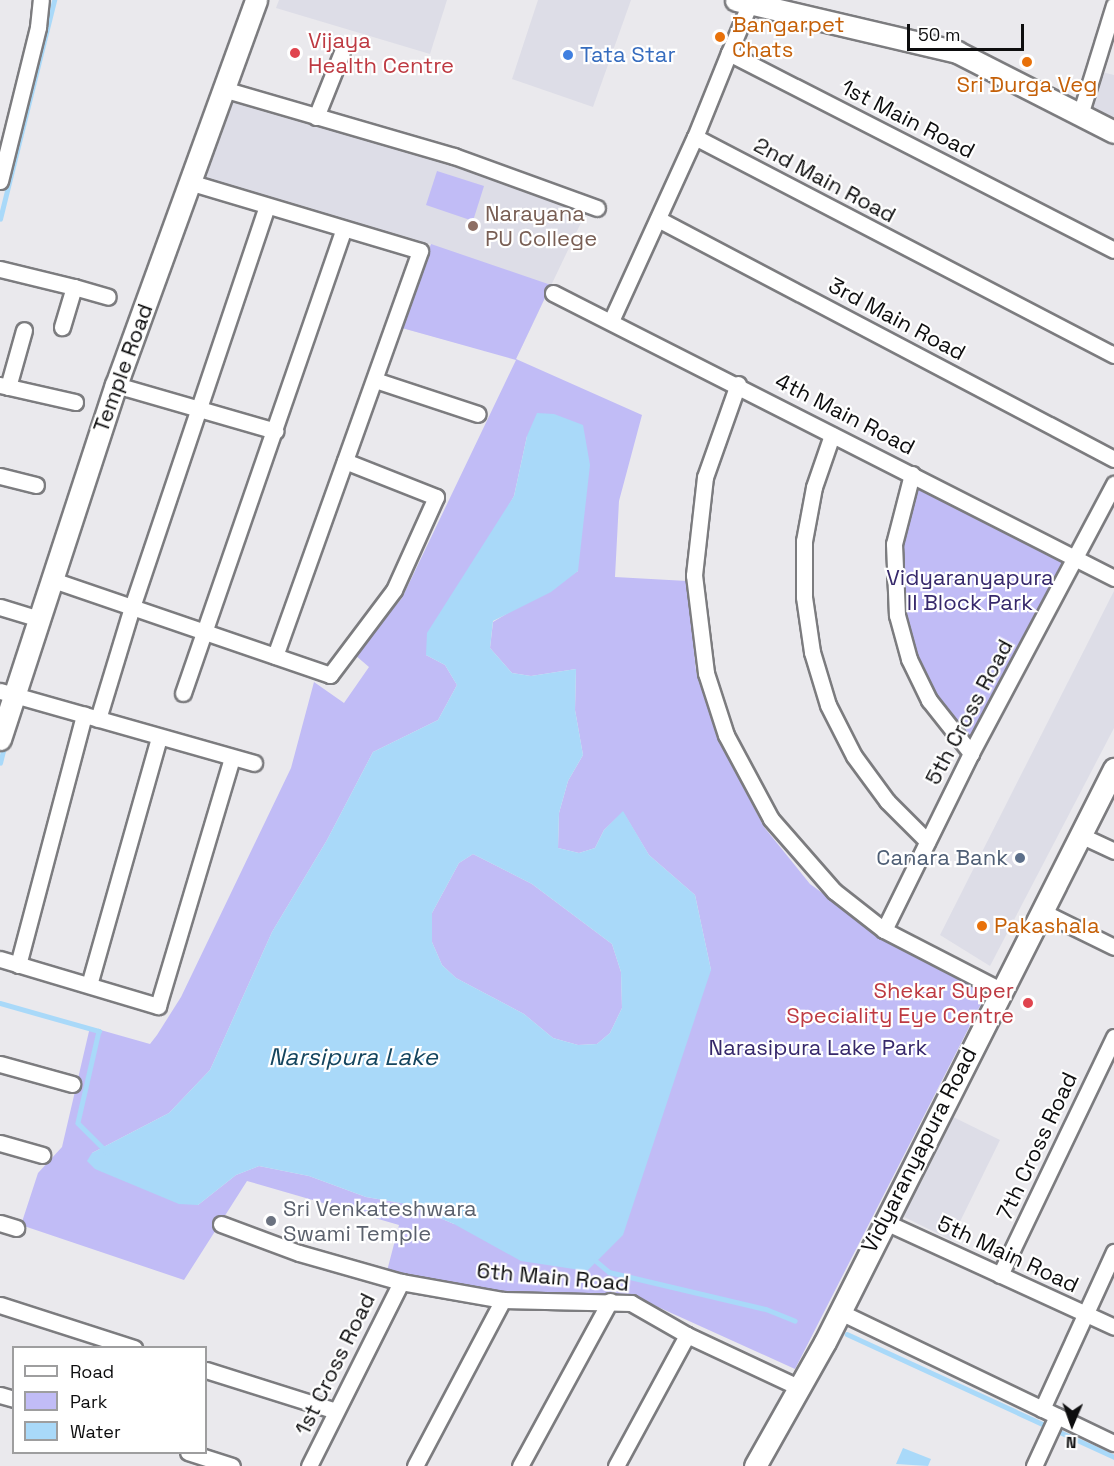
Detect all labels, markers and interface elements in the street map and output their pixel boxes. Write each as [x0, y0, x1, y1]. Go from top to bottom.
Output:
place label: Bangarpet Chats [732, 11, 845, 62]
scale bar [910, 12, 1027, 50]
text: 50 m [918, 23, 960, 46]
place label: Vijaya Health Centre [308, 27, 454, 78]
marker: Bangarpet Chats [713, 30, 727, 44]
place label: Tata Star [580, 42, 676, 68]
marker: Vijaya Health Centre [286, 44, 304, 62]
marker: Tata Star [561, 48, 575, 62]
marker: Sri Durga Veg [1020, 55, 1034, 69]
place label: Sri Durga Veg [956, 72, 1098, 98]
street label: 1st Main Road [837, 74, 979, 164]
street label: 2nd Main Road [750, 132, 900, 228]
place label: Narayana PU College [485, 200, 597, 252]
marker: Narayana PU College [466, 219, 480, 233]
street label: 3rd Main Road [824, 272, 970, 366]
street label: Temple Road [88, 300, 158, 436]
street label: 4th Main Road [771, 367, 919, 461]
park label: Vidyaranyapura II Block Park [886, 564, 1054, 616]
street label: 5th Cross Road [920, 635, 1018, 789]
place label: Canara Bank [876, 845, 1008, 871]
marker: Canara Bank [1013, 851, 1027, 865]
place label: Pakashala [994, 913, 1100, 939]
marker: Pakashala [975, 919, 989, 933]
place label: Shekar Super Speciality Eye Centre [786, 977, 1014, 1028]
marker: Shekar Super Speciality Eye Centre [1019, 994, 1037, 1012]
park label: Narasipura Lake Park [709, 1035, 927, 1061]
water label: Narsipura Lake [268, 1043, 438, 1071]
street label: Vidyaranyapura Road [856, 1043, 982, 1257]
street label: 7th Cross Road [991, 1068, 1083, 1224]
place label: Sri Venkateshwara Swami Temple [283, 1195, 477, 1246]
street label: 5th Main Road [933, 1210, 1083, 1298]
marker: Sri Venkateshwara Swami Temple [264, 1214, 278, 1228]
street label: 6th Main Road [476, 1257, 630, 1297]
street label: 1st Cross Road [289, 1289, 381, 1439]
legend [12, 1346, 207, 1454]
text: Road [70, 1360, 114, 1383]
text: Park [70, 1390, 107, 1413]
north arrow [1042, 1394, 1102, 1454]
text: Water [70, 1420, 121, 1443]
text: N [1066, 1432, 1077, 1453]

